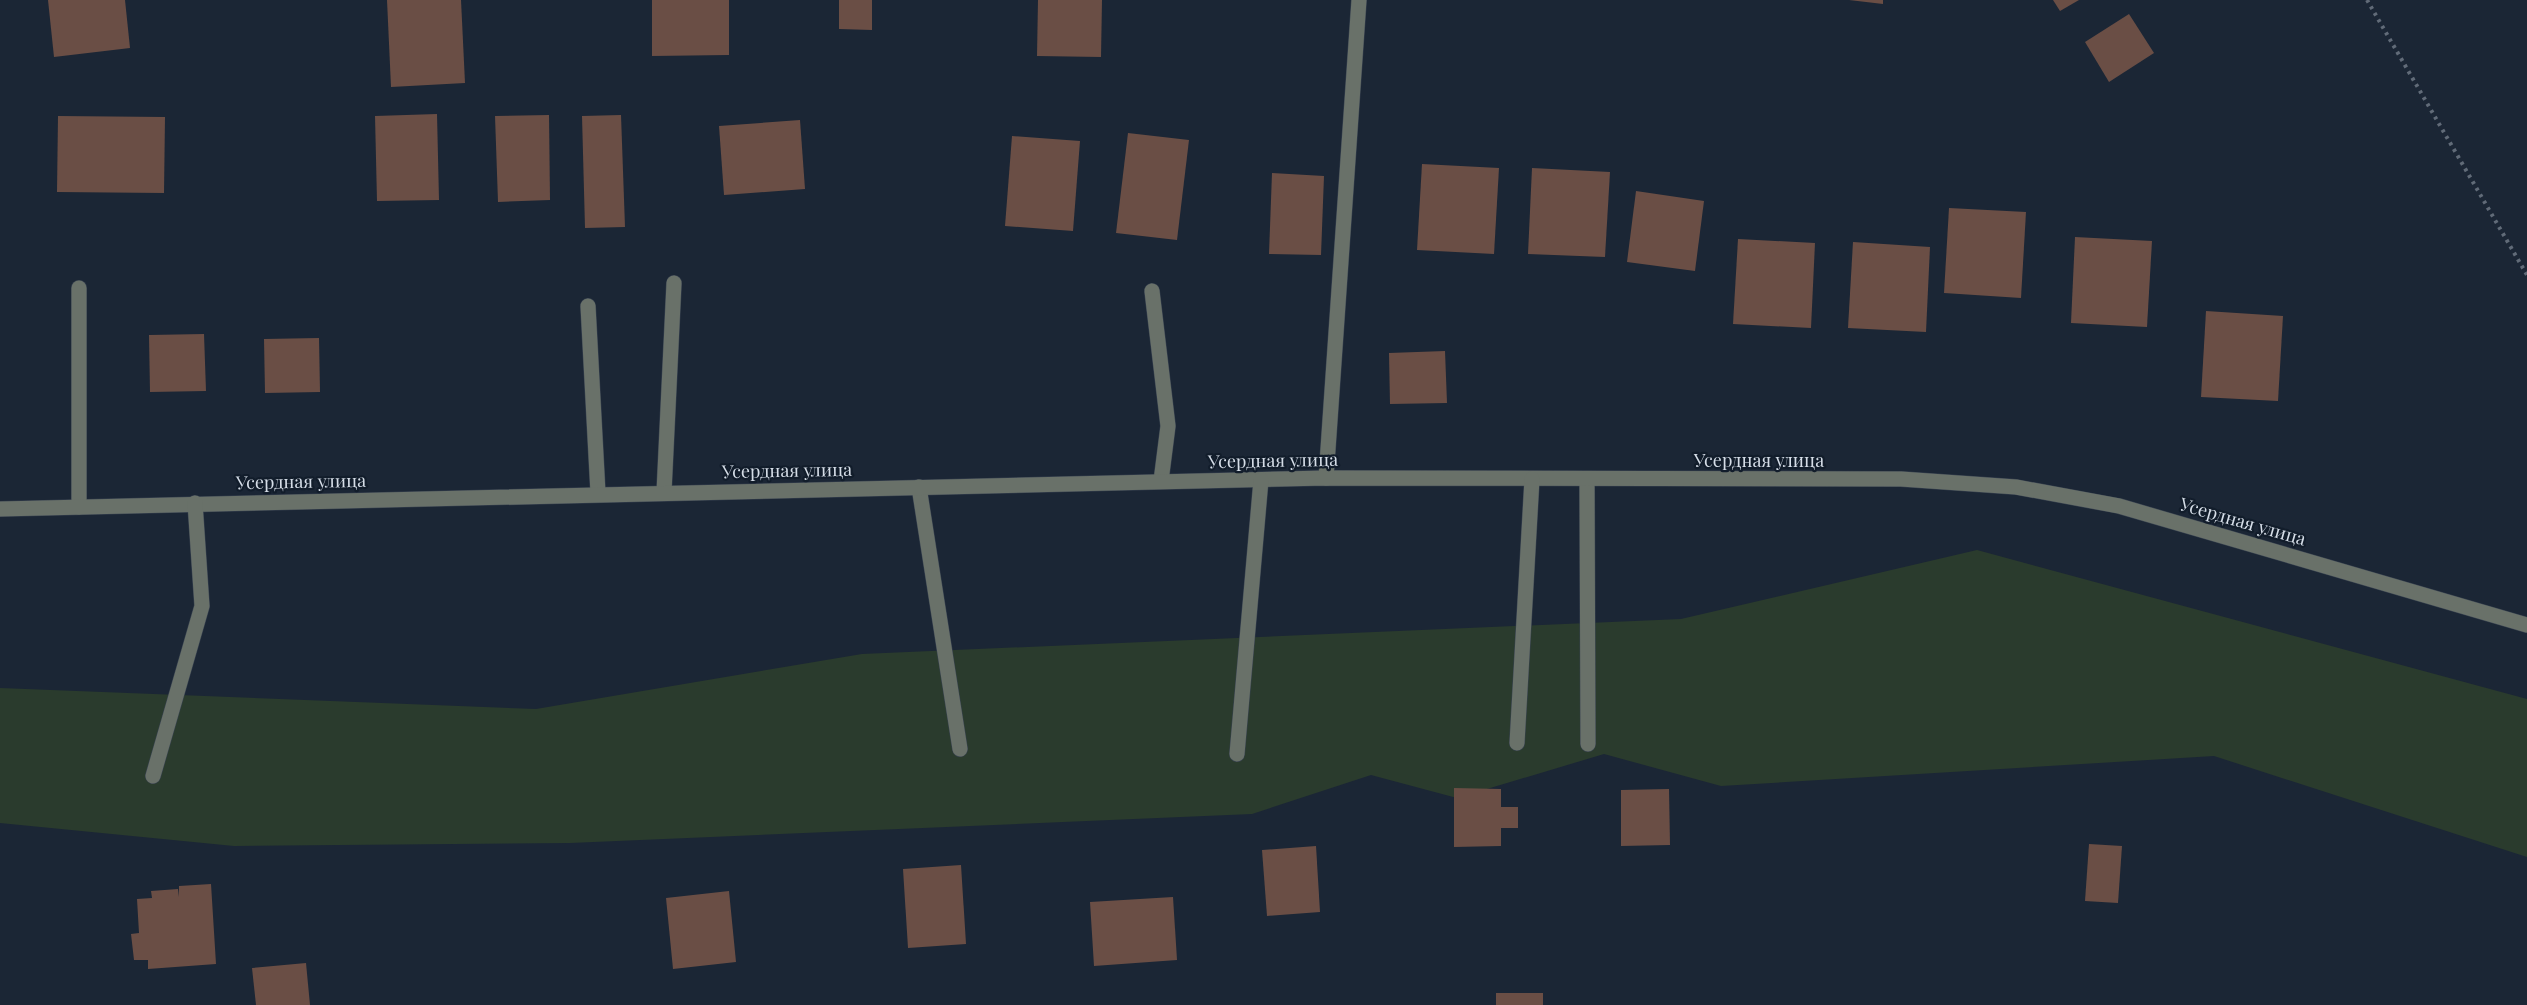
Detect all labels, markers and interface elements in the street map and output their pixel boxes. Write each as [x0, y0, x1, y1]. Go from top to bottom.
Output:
street label: Усердная улица [1207, 447, 1338, 473]
street label: Усердная улица [1693, 448, 1824, 472]
street label: Усердная улица [721, 457, 852, 483]
street label: Усердная улица [235, 468, 366, 494]
street label: Усердная улица [2176, 491, 2309, 550]

